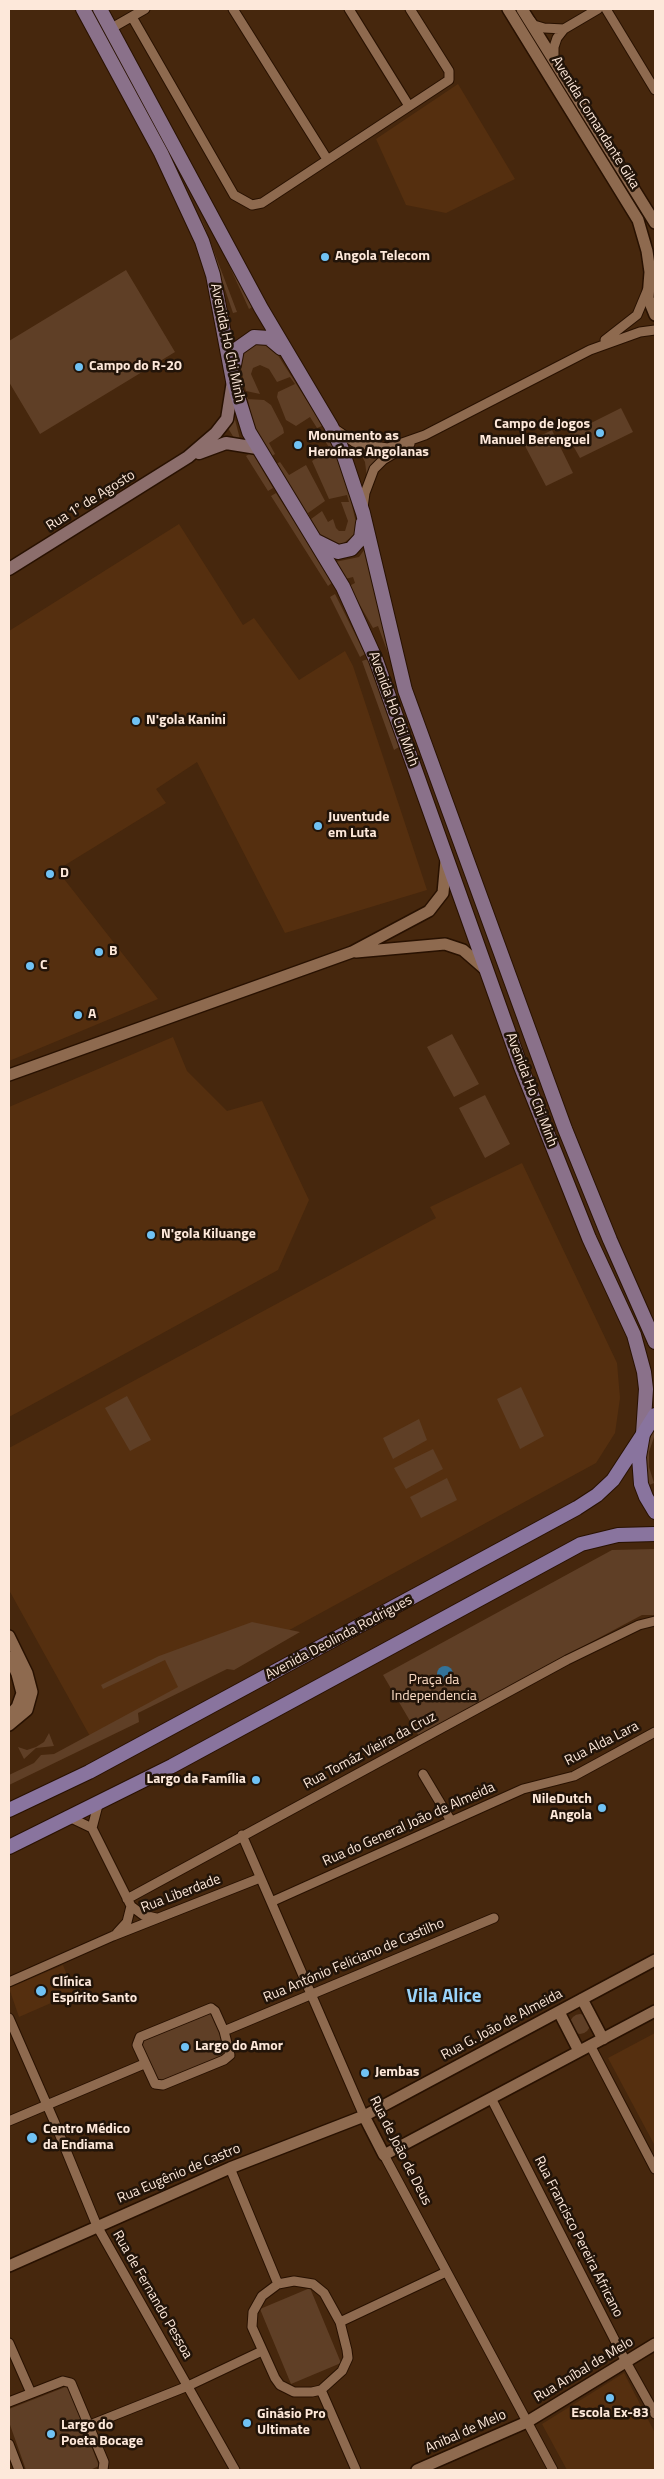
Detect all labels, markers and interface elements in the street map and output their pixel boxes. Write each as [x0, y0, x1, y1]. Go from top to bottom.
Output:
street label: Avenida Comandante Gika [547, 54, 643, 192]
place label: Angola Telecom [335, 249, 430, 265]
marker: Angola Telecom [319, 251, 331, 263]
street label: Avenida Ho Chi Minh [206, 282, 248, 404]
place label: Campo do R-20 [89, 359, 182, 375]
marker: Campo do R-20 [73, 361, 85, 373]
place label: Campo de Jogos Manuel Berenguel [479, 417, 590, 450]
marker: Campo de Jogos Manuel Berenguel [594, 427, 606, 439]
place label: Monumento as Heroínas Angolanas [308, 429, 429, 462]
marker: Monumento as Heroínas Angolanas [292, 439, 304, 451]
street label: Rua 1º de Agosto [43, 467, 139, 535]
street label: Avenida Ho Chi Minh [364, 649, 422, 769]
place label: N'gola Kanini [146, 713, 226, 729]
marker: N'gola Kanini [130, 715, 142, 727]
place label: Juventude em Luta [328, 810, 389, 842]
marker: Juventude em Luta [312, 820, 324, 832]
place label: D [60, 866, 69, 882]
marker: D [44, 868, 56, 880]
place label: B [109, 944, 118, 960]
marker: B [93, 946, 105, 958]
place label: C [40, 958, 48, 974]
marker: C [24, 960, 36, 972]
place label: A [88, 1007, 96, 1023]
marker: A [72, 1009, 84, 1021]
street label: Avenida Ho Chi Minh [502, 1031, 560, 1149]
place label: N'gola Kiluange [161, 1227, 256, 1243]
marker: N'gola Kiluange [145, 1229, 157, 1241]
street label: Avenida Deolinda Rodrigues [263, 1592, 415, 1684]
park label: Praça da Independencia [391, 1673, 477, 1705]
street label: Rua Tomáz Vieira da Cruz [301, 1709, 439, 1793]
street label: Rua Alda Lara [562, 1718, 642, 1770]
place label: Largo da Família [147, 1772, 246, 1788]
marker: Largo da Família [250, 1774, 262, 1786]
street label: Rua do General João de Almeida [320, 1779, 498, 1871]
place label: NileDutch Angola [532, 1792, 592, 1824]
marker: NileDutch Angola [596, 1802, 608, 1814]
street label: Rua Liberdade [139, 1871, 223, 1917]
street label: Rua António Feliciano de Castilho [261, 1915, 447, 2007]
place label: Clínica Espírito Santo [52, 1975, 137, 2008]
marker: Clínica Espírito Santo [34, 1984, 48, 1998]
district label: Vila Alice [407, 1986, 481, 2008]
street label: Rua G. João de Almeida [438, 1986, 566, 2064]
place label: Largo do Amor [195, 2039, 283, 2055]
marker: Largo do Amor [179, 2041, 191, 2053]
place label: Jembas [375, 2065, 419, 2081]
marker: Jembas [359, 2067, 371, 2079]
street label: Rua de João de Deus [365, 2094, 435, 2208]
place label: Centro Médico da Endiama [43, 2122, 130, 2154]
marker: Centro Médico da Endiama [25, 2131, 39, 2145]
street label: Rua Eugênio de Castro [115, 2140, 243, 2208]
street label: Rua Francisco Pereira Africano [530, 2154, 626, 2320]
street label: Rua de Fernando Pessoa [108, 2228, 196, 2362]
street label: Rua Aníbal de Melo [531, 2334, 637, 2406]
marker: Escola Ex-83 [604, 2392, 616, 2404]
place label: Escola Ex-83 [571, 2406, 649, 2422]
place label: Ginásio Pro Ultimate [257, 2407, 326, 2440]
street label: Anibal de Melo [423, 2407, 509, 2457]
marker: Ginásio Pro Ultimate [241, 2417, 253, 2429]
place label: Largo do Poeta Bocage [61, 2418, 143, 2450]
marker: Largo do Poeta Bocage [45, 2428, 57, 2440]

